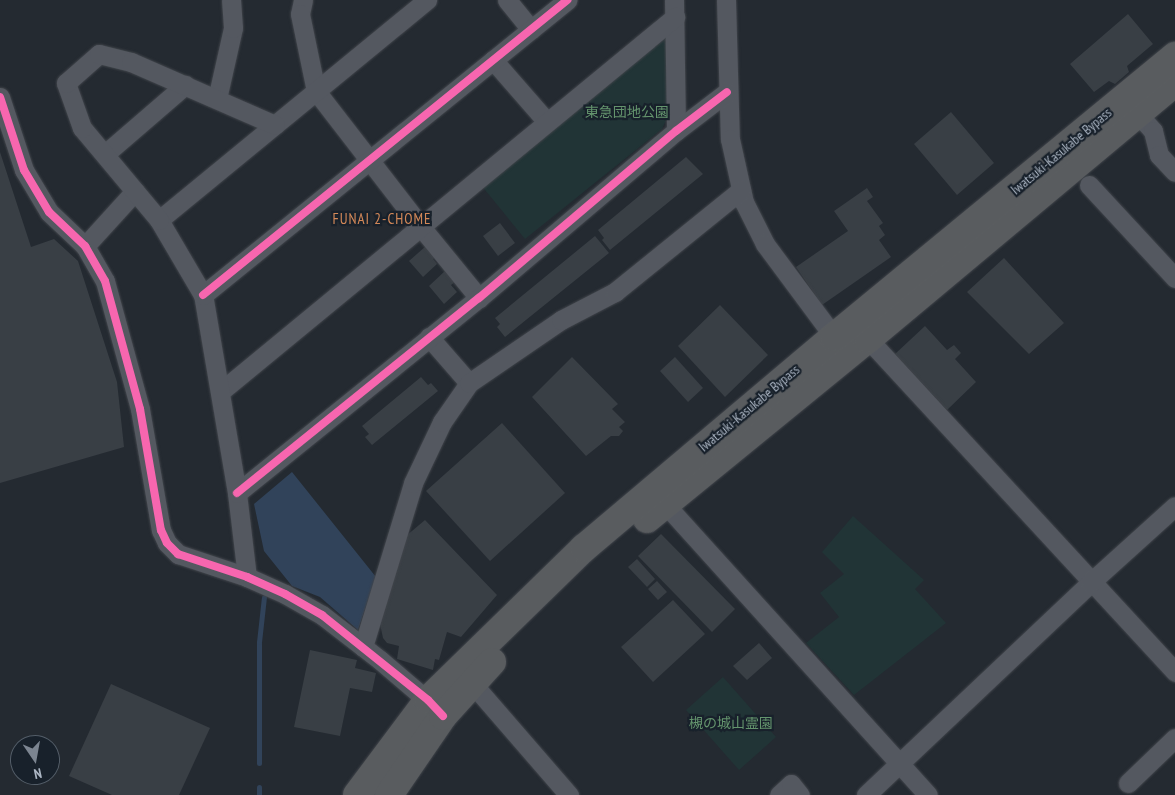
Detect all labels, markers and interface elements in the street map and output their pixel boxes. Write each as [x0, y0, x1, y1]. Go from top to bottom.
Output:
park label: 東急団地公園 [585, 104, 669, 120]
street label: Iwatsuki-Kasukabe Bypass [1007, 104, 1115, 198]
district label: FUNAI 2-CHOME [331, 210, 433, 228]
street label: Iwatsuki-Kasukabe Bypass [695, 361, 803, 455]
park label: 槻の城山霊園 [689, 715, 773, 731]
north arrow [10, 735, 60, 785]
text: N [32, 764, 43, 783]

